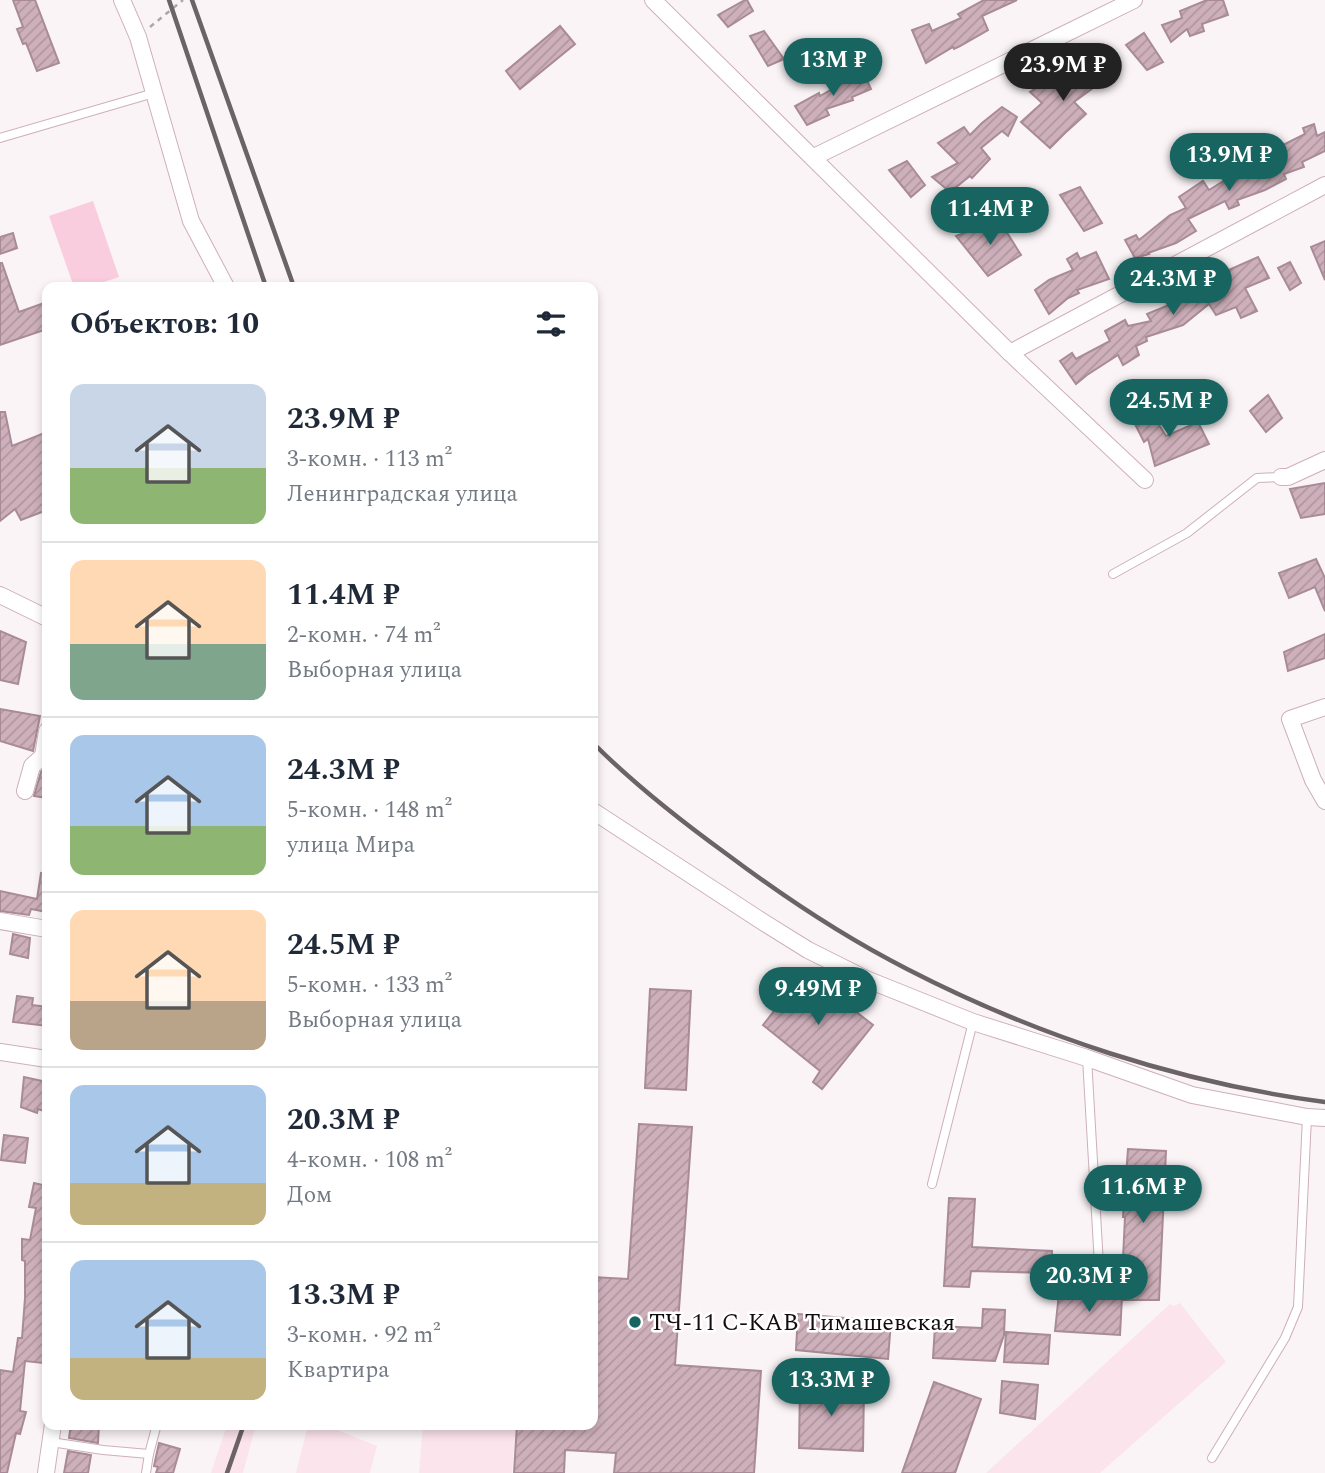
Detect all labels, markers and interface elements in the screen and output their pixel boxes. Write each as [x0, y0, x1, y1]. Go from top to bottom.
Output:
pin: 13M ₽ [784, 38, 882, 98]
text: 13M ₽ [799, 43, 867, 78]
pin: 23.9M ₽ [998, 43, 1128, 103]
text: 23.9M ₽ [1020, 48, 1106, 83]
pin: 13.9M ₽ [1164, 134, 1294, 193]
text: 13.9M ₽ [1186, 138, 1272, 173]
pin: 11.4M ₽ [925, 188, 1055, 247]
text: 11.4M ₽ [947, 192, 1033, 227]
pin: 24.3M ₽ [1108, 258, 1238, 317]
text: 24.3M ₽ [1130, 262, 1216, 297]
text: Объектов: 10 [70, 301, 259, 347]
icon: filters [532, 305, 570, 343]
pin: 24.5M ₽ [1104, 380, 1234, 439]
text: 24.5M ₽ [1126, 384, 1212, 419]
text: 23.9M ₽ [287, 396, 400, 442]
icon: home [126, 412, 210, 496]
text: 3-комн. · 113 m² [287, 442, 452, 477]
text: Ленинградская улица [287, 477, 518, 512]
text: 11.4M ₽ [287, 572, 400, 618]
icon: home [126, 588, 210, 672]
text: 2-комн. · 74 m² [287, 618, 441, 653]
text: Выборная улица [287, 653, 462, 688]
text: 24.3M ₽ [287, 747, 400, 793]
icon: home [126, 763, 210, 847]
text: 5-комн. · 148 m² [287, 793, 452, 828]
text: улица Мира [287, 828, 415, 863]
text: 24.5M ₽ [287, 922, 400, 968]
icon: home [126, 938, 210, 1022]
text: 5-комн. · 133 m² [287, 968, 452, 1003]
pin: 9.49M ₽ [753, 968, 883, 1027]
text: 9.49M ₽ [775, 972, 861, 1007]
text: Выборная улица [287, 1003, 462, 1038]
text: 20.3M ₽ [287, 1097, 400, 1143]
icon: home [126, 1113, 210, 1197]
text: 4-комн. · 108 m² [287, 1143, 452, 1178]
pin: 11.6M ₽ [1078, 1166, 1208, 1225]
text: 11.6M ₽ [1100, 1170, 1186, 1205]
text: Дом [287, 1178, 332, 1213]
pin: 20.3M ₽ [1024, 1254, 1154, 1314]
text: 20.3M ₽ [1046, 1259, 1132, 1294]
text: 13.3M ₽ [287, 1272, 400, 1318]
icon: home [126, 1288, 210, 1372]
place label: ТЧ-11 С-КАВ Тимашевская [649, 1305, 955, 1341]
marker: ТЧ-11 С-КАВ Тимашевская [627, 1314, 643, 1330]
text: 3-комн. · 92 m² [287, 1318, 441, 1353]
text: Квартира [287, 1353, 390, 1388]
pin: 13.3M ₽ [766, 1358, 896, 1418]
text: 13.3M ₽ [788, 1363, 874, 1398]

